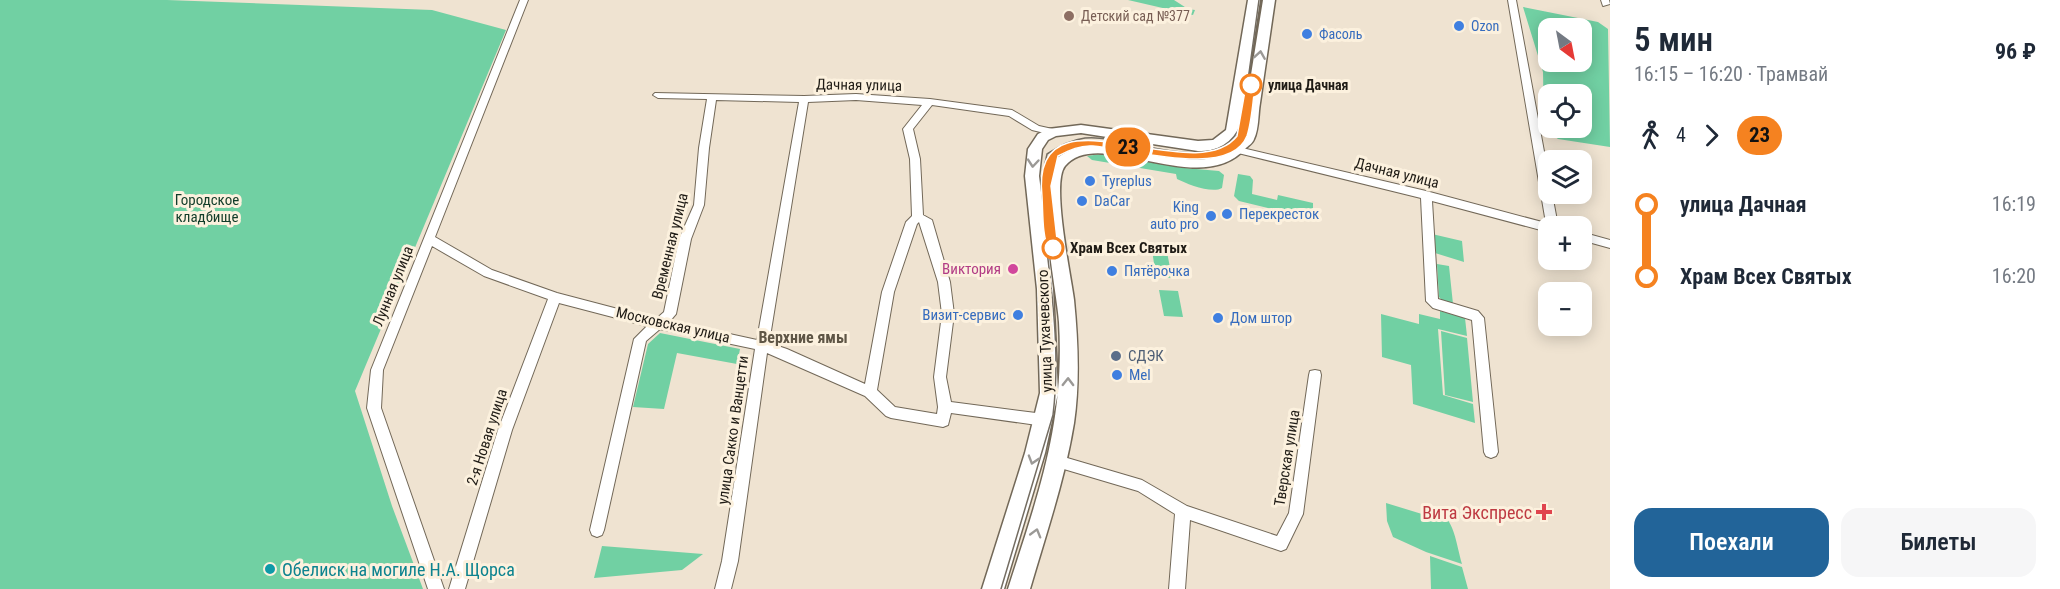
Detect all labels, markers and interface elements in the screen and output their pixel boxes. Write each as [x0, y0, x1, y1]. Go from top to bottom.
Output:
place label: Детский сад №377 [1081, 8, 1190, 24]
marker: Детский сад №377 [1062, 9, 1076, 23]
place label: Ozon [1471, 18, 1499, 34]
north arrow [1538, 18, 1592, 72]
map controls [1538, 18, 1592, 336]
marker: Ozon [1452, 19, 1466, 33]
text: 5 мин [1634, 20, 1713, 59]
place label: Фасоль [1319, 26, 1363, 42]
marker: Фасоль [1300, 27, 1314, 41]
text: 96 ₽ [1995, 39, 2036, 64]
one-way arrow [1254, 50, 1266, 60]
text: 16:15 – 16:20 · Трамвай [1634, 62, 1828, 86]
marker: улица Дачная [1240, 74, 1262, 96]
street label: Дачная улица [816, 75, 902, 95]
place label: улица Дачная [1268, 77, 1349, 93]
button: locate [1538, 84, 1592, 138]
icon: walk [1634, 119, 1667, 152]
icon: forward [1695, 119, 1728, 152]
text: 4 [1676, 123, 1686, 147]
text: 23 [1749, 123, 1770, 147]
line badge: 23 [1101, 128, 1155, 166]
text: 23 [1117, 135, 1139, 159]
button: layers [1538, 150, 1592, 204]
street label: Дачная улица [1353, 154, 1441, 192]
one-way arrow [1027, 158, 1040, 167]
place label: Tyreplus [1102, 172, 1152, 190]
marker: Tyreplus [1083, 174, 1097, 188]
park label: Городское кладбище [175, 191, 239, 226]
street label: Временная улица [648, 191, 692, 301]
place label: DaCar [1094, 192, 1130, 210]
text: улица Дачная [1680, 192, 1807, 217]
text: 16:19 [1992, 192, 2036, 216]
marker: DaCar [1075, 194, 1089, 208]
place label: King auto pro [1150, 198, 1199, 233]
place label: Перекресток [1239, 205, 1319, 223]
marker: Перекресток [1220, 207, 1234, 221]
marker: King auto pro [1204, 209, 1218, 223]
button: + [1538, 216, 1592, 270]
marker: Храм Всех Святых [1042, 237, 1064, 259]
place label: Храм Всех Святых [1070, 239, 1187, 257]
street label: Лунная улица [369, 243, 417, 329]
place label: Виктория [942, 260, 1001, 278]
marker: Виктория [1006, 262, 1020, 276]
place label: Пятёрочка [1124, 262, 1190, 280]
marker: Пятёрочка [1105, 264, 1119, 278]
text: Храм Всех Святых [1680, 264, 1852, 289]
text: 16:20 [1992, 264, 2036, 288]
street label: улица Тухачевского [1034, 269, 1056, 393]
button: − [1538, 282, 1592, 336]
street label: Московская улица [614, 303, 732, 347]
place label: Визит-сервис [922, 306, 1006, 324]
marker: Визит-сервис [1011, 308, 1025, 322]
place label: Дом штор [1230, 309, 1292, 327]
marker: Дом штор [1211, 311, 1225, 325]
district label: Верхние ямы [758, 328, 848, 347]
place label: СДЭК [1128, 347, 1164, 365]
marker: СДЭК [1109, 349, 1123, 363]
street label: улица Сакко и Ванцетти [714, 354, 752, 506]
place label: Mel [1129, 366, 1151, 384]
marker: Mel [1110, 368, 1124, 382]
one-way arrow [1062, 378, 1075, 387]
street label: 2-я Новая улица [463, 387, 511, 487]
street label: Тверская улица [1270, 408, 1304, 508]
one-way arrow [1028, 454, 1040, 465]
place label: Вита Экспресс [1422, 502, 1532, 523]
marker: Вита Экспресс [1537, 505, 1551, 519]
button: Поехали [1634, 508, 1829, 577]
button: Билеты [1841, 508, 2036, 577]
one-way arrow [1028, 528, 1041, 538]
place label: Обелиск на могиле Н.А. Щорса [282, 559, 515, 580]
marker: Обелиск на могиле Н.А. Щорса [263, 562, 277, 576]

